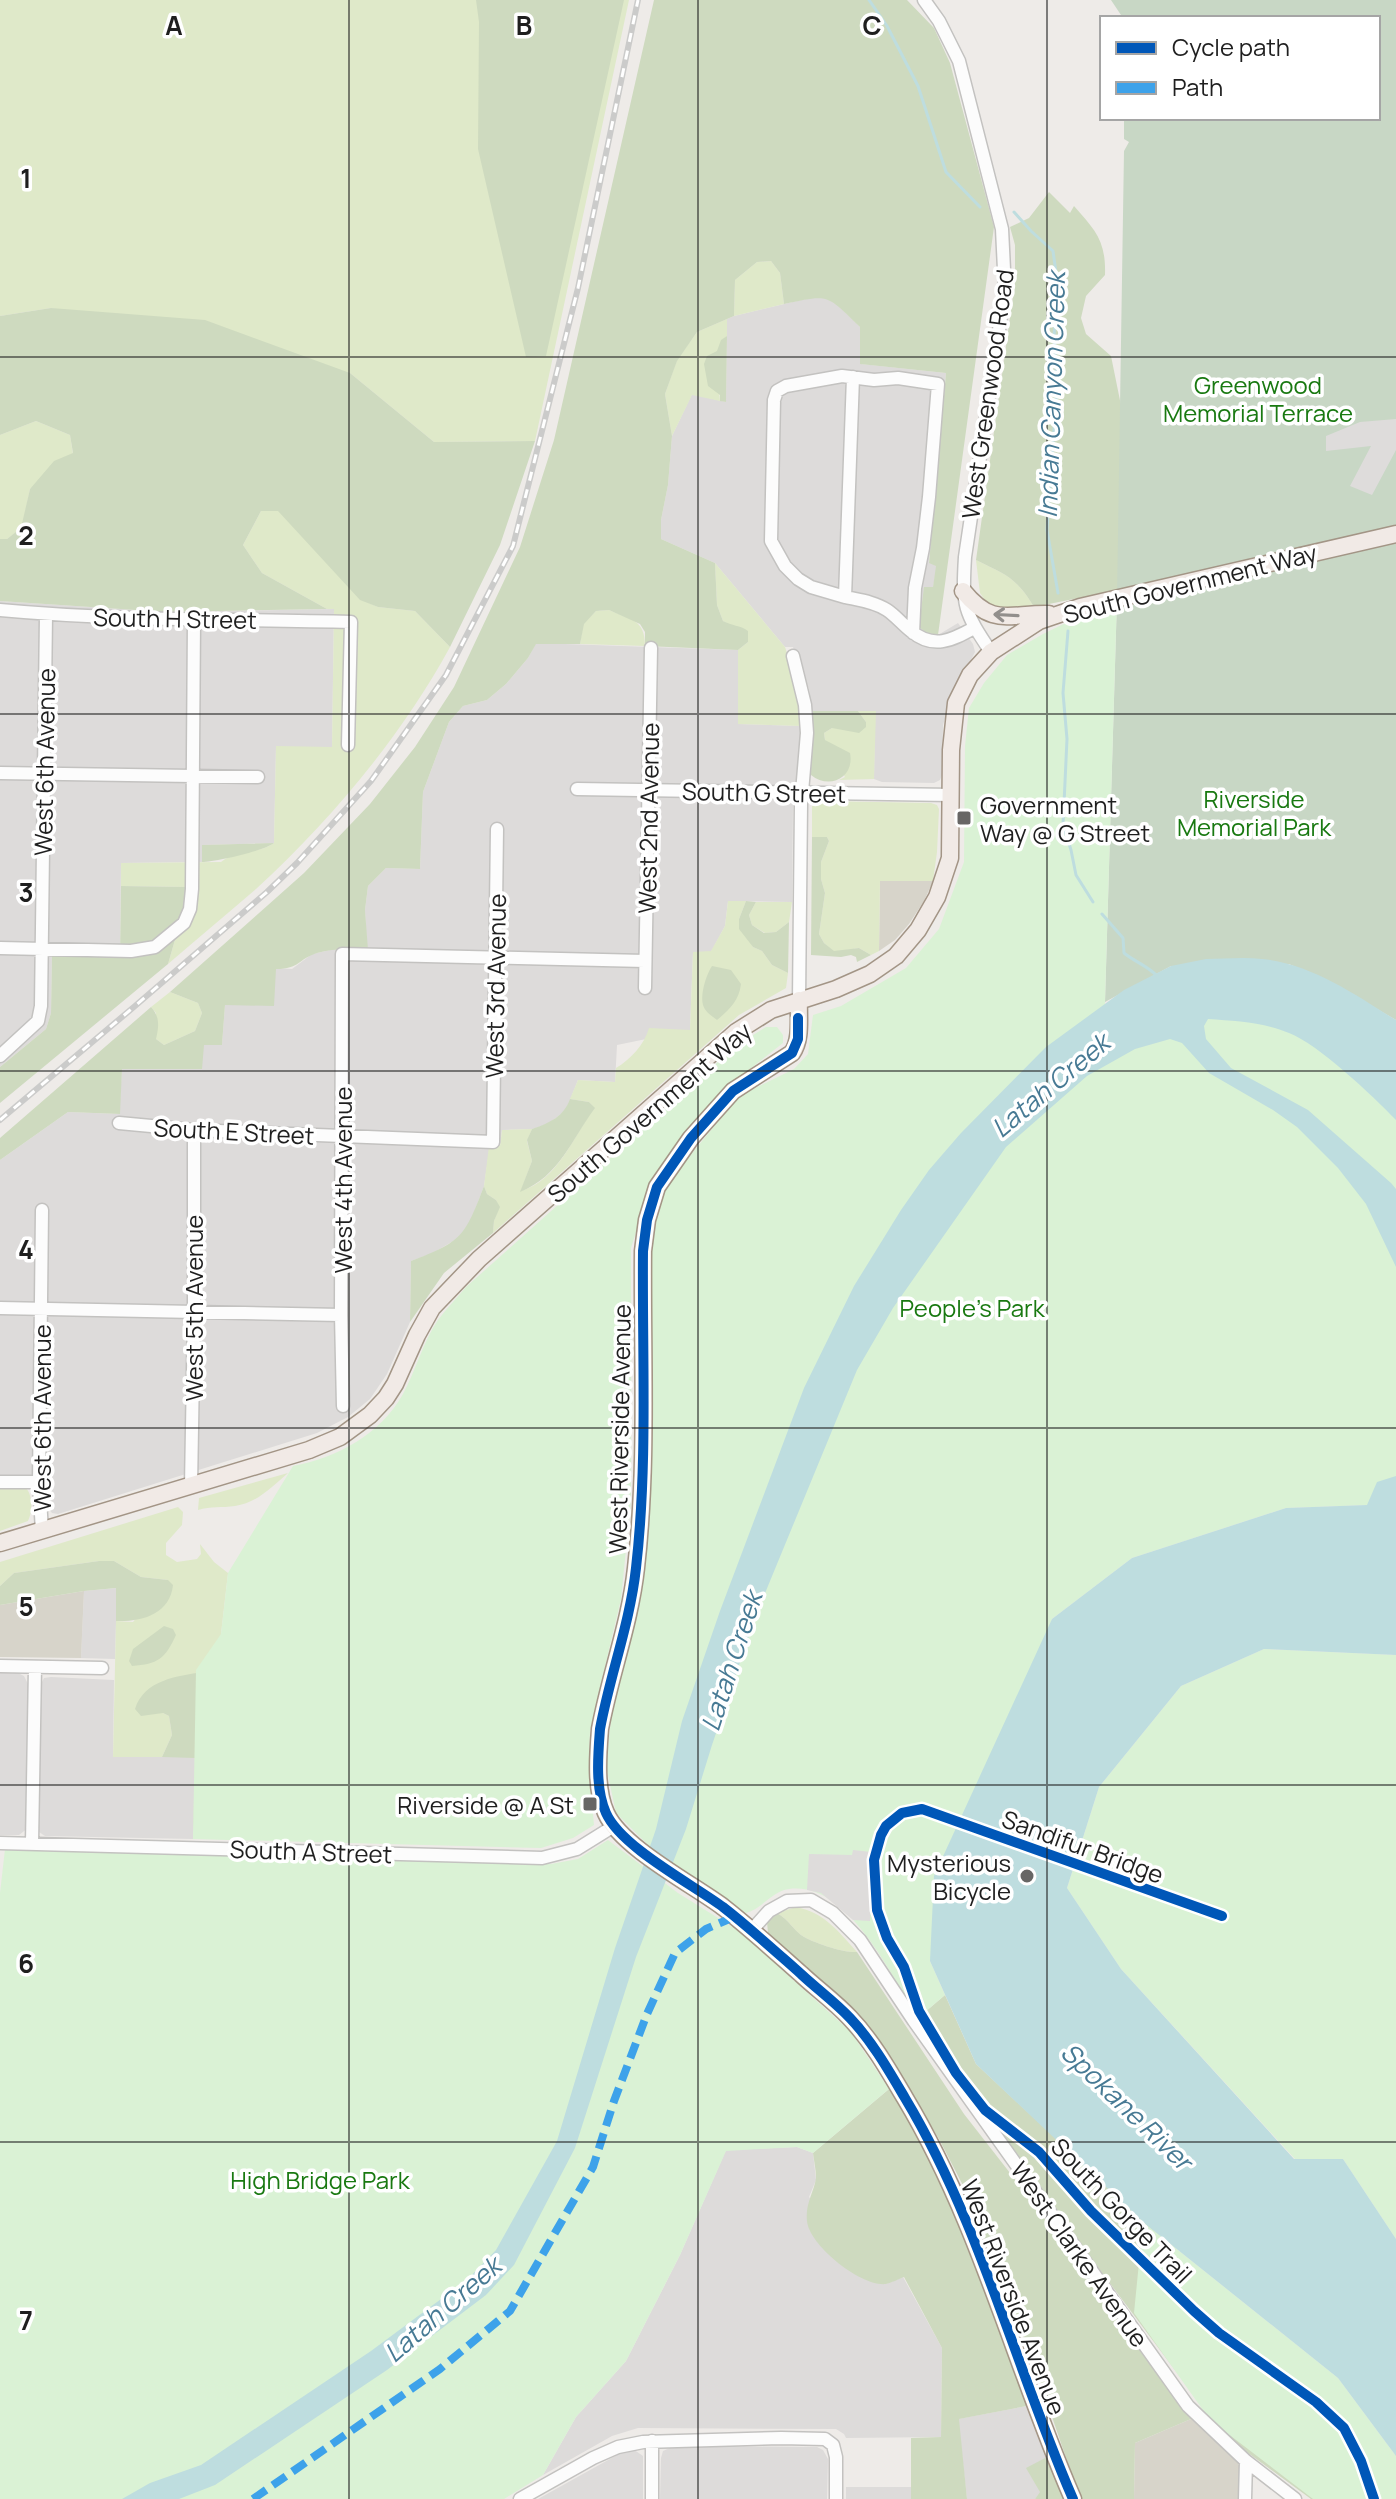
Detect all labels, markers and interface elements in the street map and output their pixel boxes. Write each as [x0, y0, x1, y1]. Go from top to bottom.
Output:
text: A [165, 7, 183, 43]
text: B [516, 7, 532, 43]
text: C [862, 7, 882, 43]
legend [1100, 16, 1380, 120]
text: Cycle path [1172, 30, 1290, 63]
text: Path [1172, 70, 1223, 103]
text: 1 [20, 160, 32, 196]
street label: West Greenwood Road [953, 267, 1021, 521]
water label: Indian Canyon Creek [1029, 267, 1073, 519]
park label: Greenwood Memorial Terrace [1163, 368, 1353, 429]
text: 2 [18, 517, 34, 553]
street label: South Government Way [1060, 535, 1321, 631]
street label: South H Street [93, 600, 257, 636]
one-way arrow [994, 608, 1020, 623]
street label: West 6th Avenue [26, 668, 62, 856]
street label: West 2nd Avenue [630, 722, 666, 914]
street label: South G Street [682, 774, 846, 810]
park label: Riverside Memorial Park [1177, 782, 1332, 843]
place label: Government Way @ G Street [980, 788, 1150, 849]
marker: Government Way @ G Street [955, 809, 973, 827]
text: 3 [18, 874, 34, 910]
street label: West 3rd Avenue [477, 893, 513, 1079]
street label: South Government Way [540, 1014, 758, 1210]
water label: Latah Creek [983, 1022, 1120, 1145]
street label: West 4th Avenue [326, 1086, 359, 1274]
street label: South E Street [153, 1110, 315, 1152]
street label: West 5th Avenue [177, 1215, 210, 1401]
text: 4 [18, 1231, 34, 1267]
park label: People's Park [899, 1291, 1046, 1324]
street label: West Riverside Avenue [600, 1304, 638, 1554]
street label: West 6th Avenue [25, 1324, 58, 1512]
water label: Latah Creek [692, 1583, 772, 1735]
text: 5 [18, 1588, 34, 1624]
place label: Riverside @ A St [397, 1788, 574, 1821]
marker: Riverside @ A St [581, 1795, 599, 1813]
street label: Sandifur Bridge [998, 1801, 1168, 1891]
street label: South A Street [229, 1832, 393, 1870]
place label: Mysterious Bicycle [887, 1846, 1011, 1907]
marker: Mysterious Bicycle [1018, 1867, 1036, 1885]
text: 6 [18, 1945, 34, 1981]
water label: Spokane River [1053, 2034, 1203, 2180]
street label: South Gorge Trail [1044, 2130, 1200, 2290]
street label: West Clarke Avenue [1004, 2155, 1156, 2353]
park label: High Bridge Park [230, 2163, 411, 2196]
street label: West Riverside Avenue [954, 2174, 1074, 2420]
water label: Latah Creek [376, 2245, 511, 2370]
text: 7 [19, 2302, 33, 2338]

